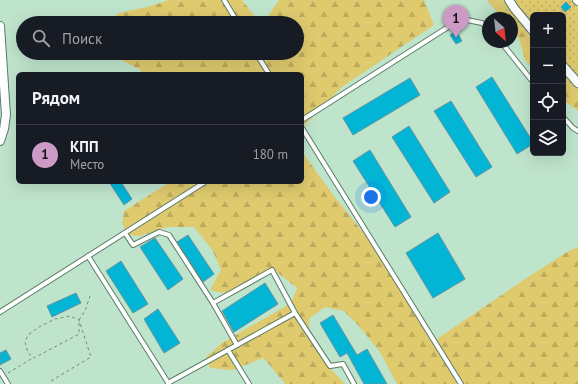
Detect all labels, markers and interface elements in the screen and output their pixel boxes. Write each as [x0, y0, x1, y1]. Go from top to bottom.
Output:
pin: 1 [443, 5, 469, 38]
north arrow [482, 12, 518, 48]
map controls [530, 12, 566, 156]
button: + [530, 12, 566, 48]
search box [16, 16, 304, 60]
icon: search [30, 27, 52, 49]
text: Поиск [62, 29, 102, 48]
button: − [530, 48, 566, 84]
button: locate [530, 84, 566, 120]
text: Рядом [32, 87, 80, 109]
button: layers [530, 120, 566, 156]
text: КПП [70, 137, 98, 156]
text: 1 [41, 146, 49, 163]
text: 180 m [253, 146, 288, 163]
text: Место [70, 156, 104, 173]
your location [361, 187, 381, 207]

